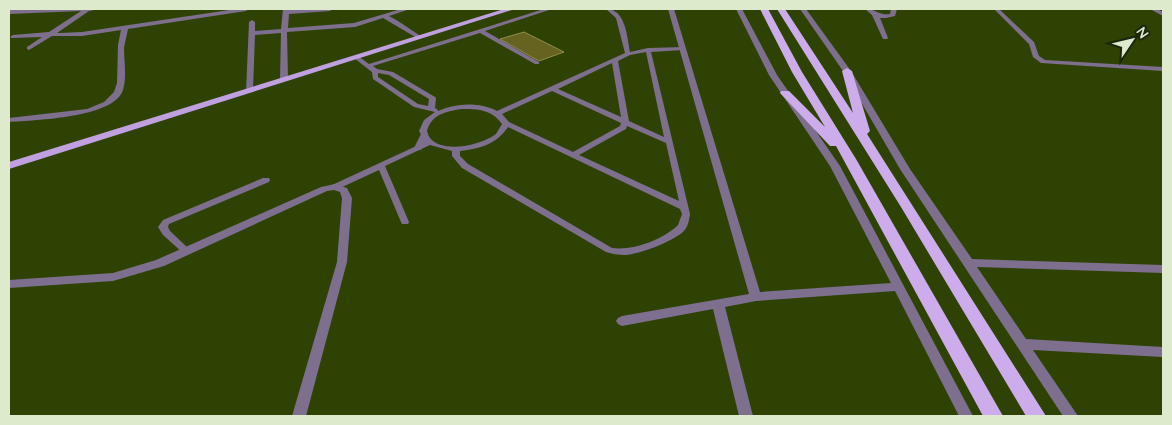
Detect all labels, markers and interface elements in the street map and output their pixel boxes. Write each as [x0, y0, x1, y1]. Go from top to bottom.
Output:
north arrow [1107, 15, 1157, 65]
text: N [1132, 23, 1153, 42]

